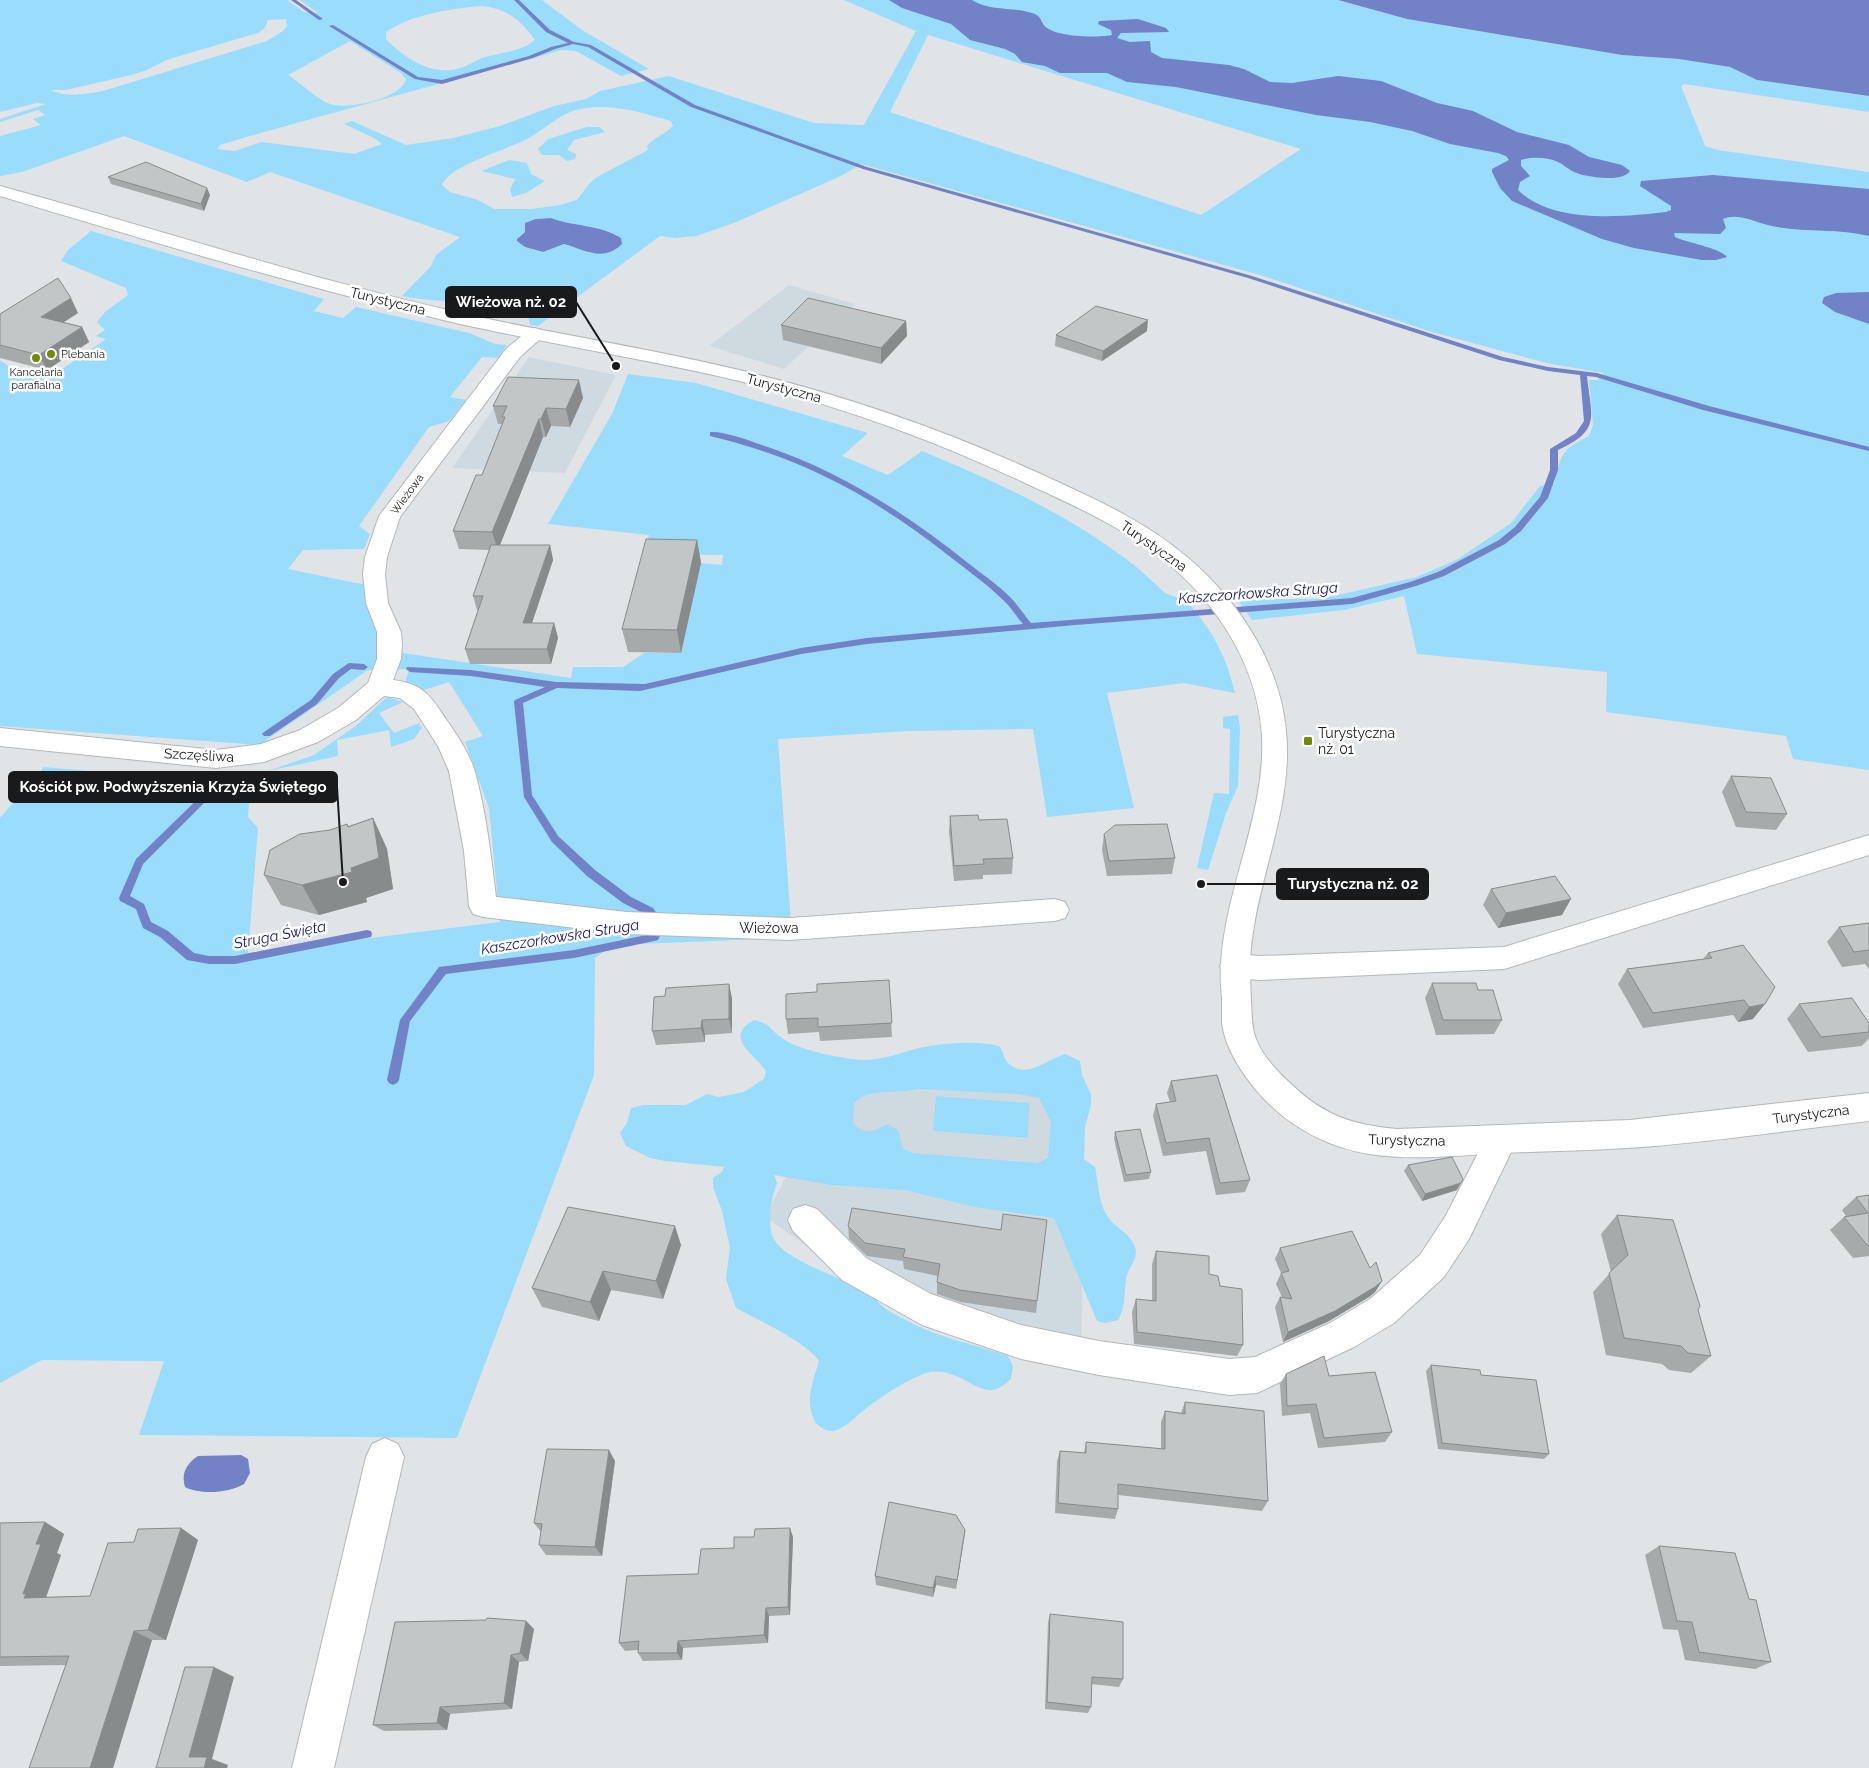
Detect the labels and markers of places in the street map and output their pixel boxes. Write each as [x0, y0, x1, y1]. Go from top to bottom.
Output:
callout: Wieżowa nż. 02 [446, 287, 576, 317]
marker: Plebania [45, 348, 57, 360]
place label: Plebania [61, 348, 105, 361]
marker: Kancelaria parafialna [30, 352, 42, 364]
place label: Kancelaria parafialna [9, 366, 63, 392]
place label: Turystyczna nż. 01 [1318, 725, 1395, 757]
marker: Turystyczna nż. 01 [1302, 735, 1314, 747]
callout: Kościół pw. Podwyższenia Krzyża Świętego [9, 772, 337, 802]
callout: Turystyczna nż. 02 [1277, 869, 1428, 899]

